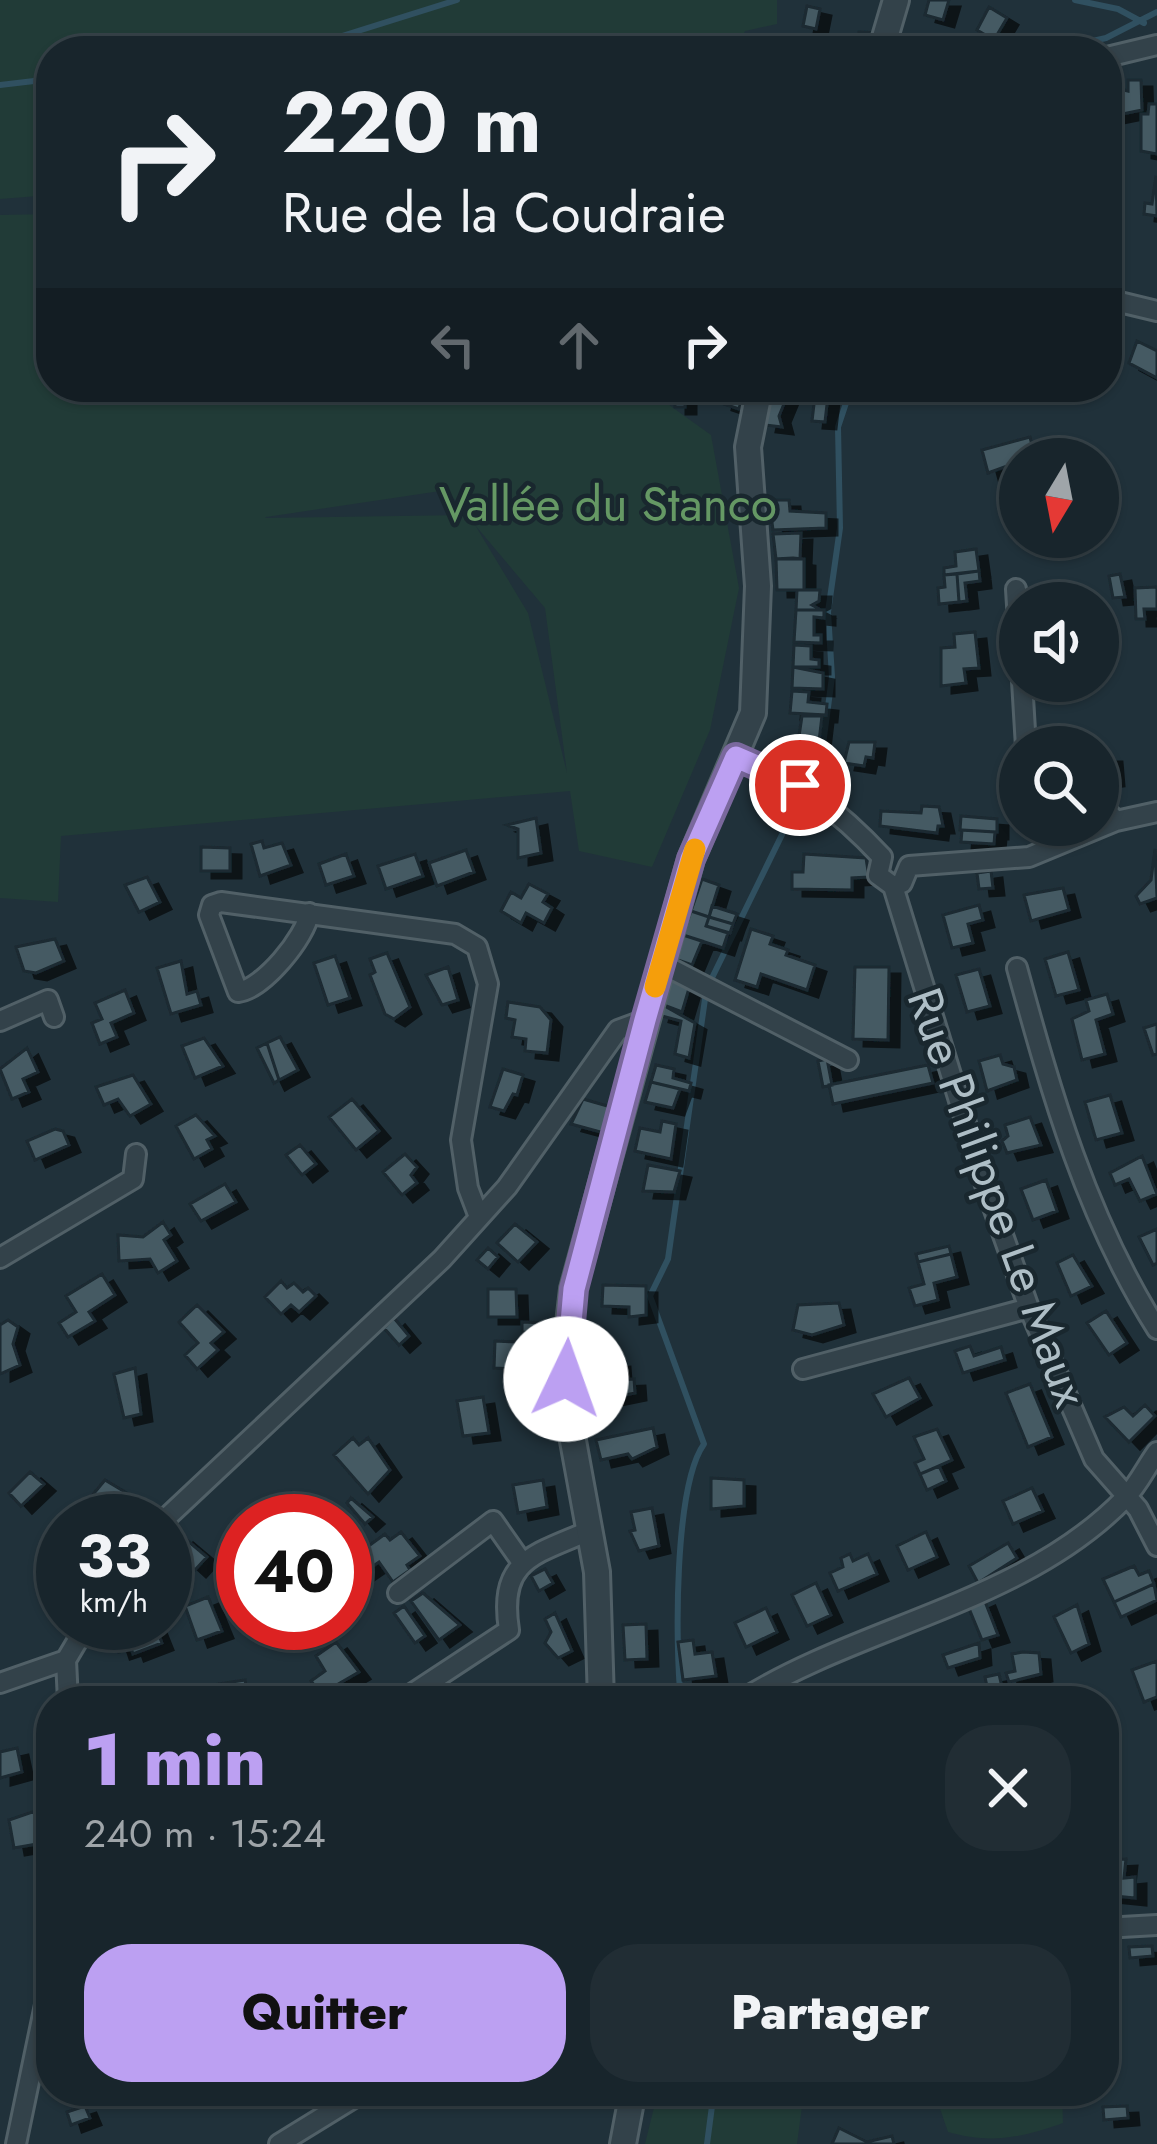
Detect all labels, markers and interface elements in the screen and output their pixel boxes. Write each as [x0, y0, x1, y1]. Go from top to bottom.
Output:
text: 220 m [282, 62, 542, 184]
icon: right [84, 84, 240, 240]
text: Rue de la Coudraie [282, 174, 726, 252]
icon: left [420, 312, 486, 378]
icon: ahead [546, 312, 612, 378]
icon: right [672, 312, 738, 378]
north arrow [999, 438, 1119, 558]
map controls [999, 438, 1119, 846]
park label: Vallée du Stanco [439, 470, 777, 539]
button: sound [999, 582, 1119, 702]
button: search [999, 726, 1119, 846]
pin [749, 734, 851, 836]
icon: arrive [767, 752, 833, 818]
street label: Rue Philippe Le Maux [890, 978, 1106, 1417]
position arrow [503, 1316, 629, 1442]
speed limit sign: 40 [216, 1494, 372, 1650]
text: 33 [77, 1513, 151, 1600]
text: km/h [80, 1580, 148, 1623]
text: 1 min [84, 1708, 266, 1812]
button: close [945, 1725, 1071, 1851]
text: 240 m · 15:24 [84, 1805, 326, 1862]
button: Quitter [84, 1944, 566, 2082]
button: Partager [590, 1944, 1071, 2082]

